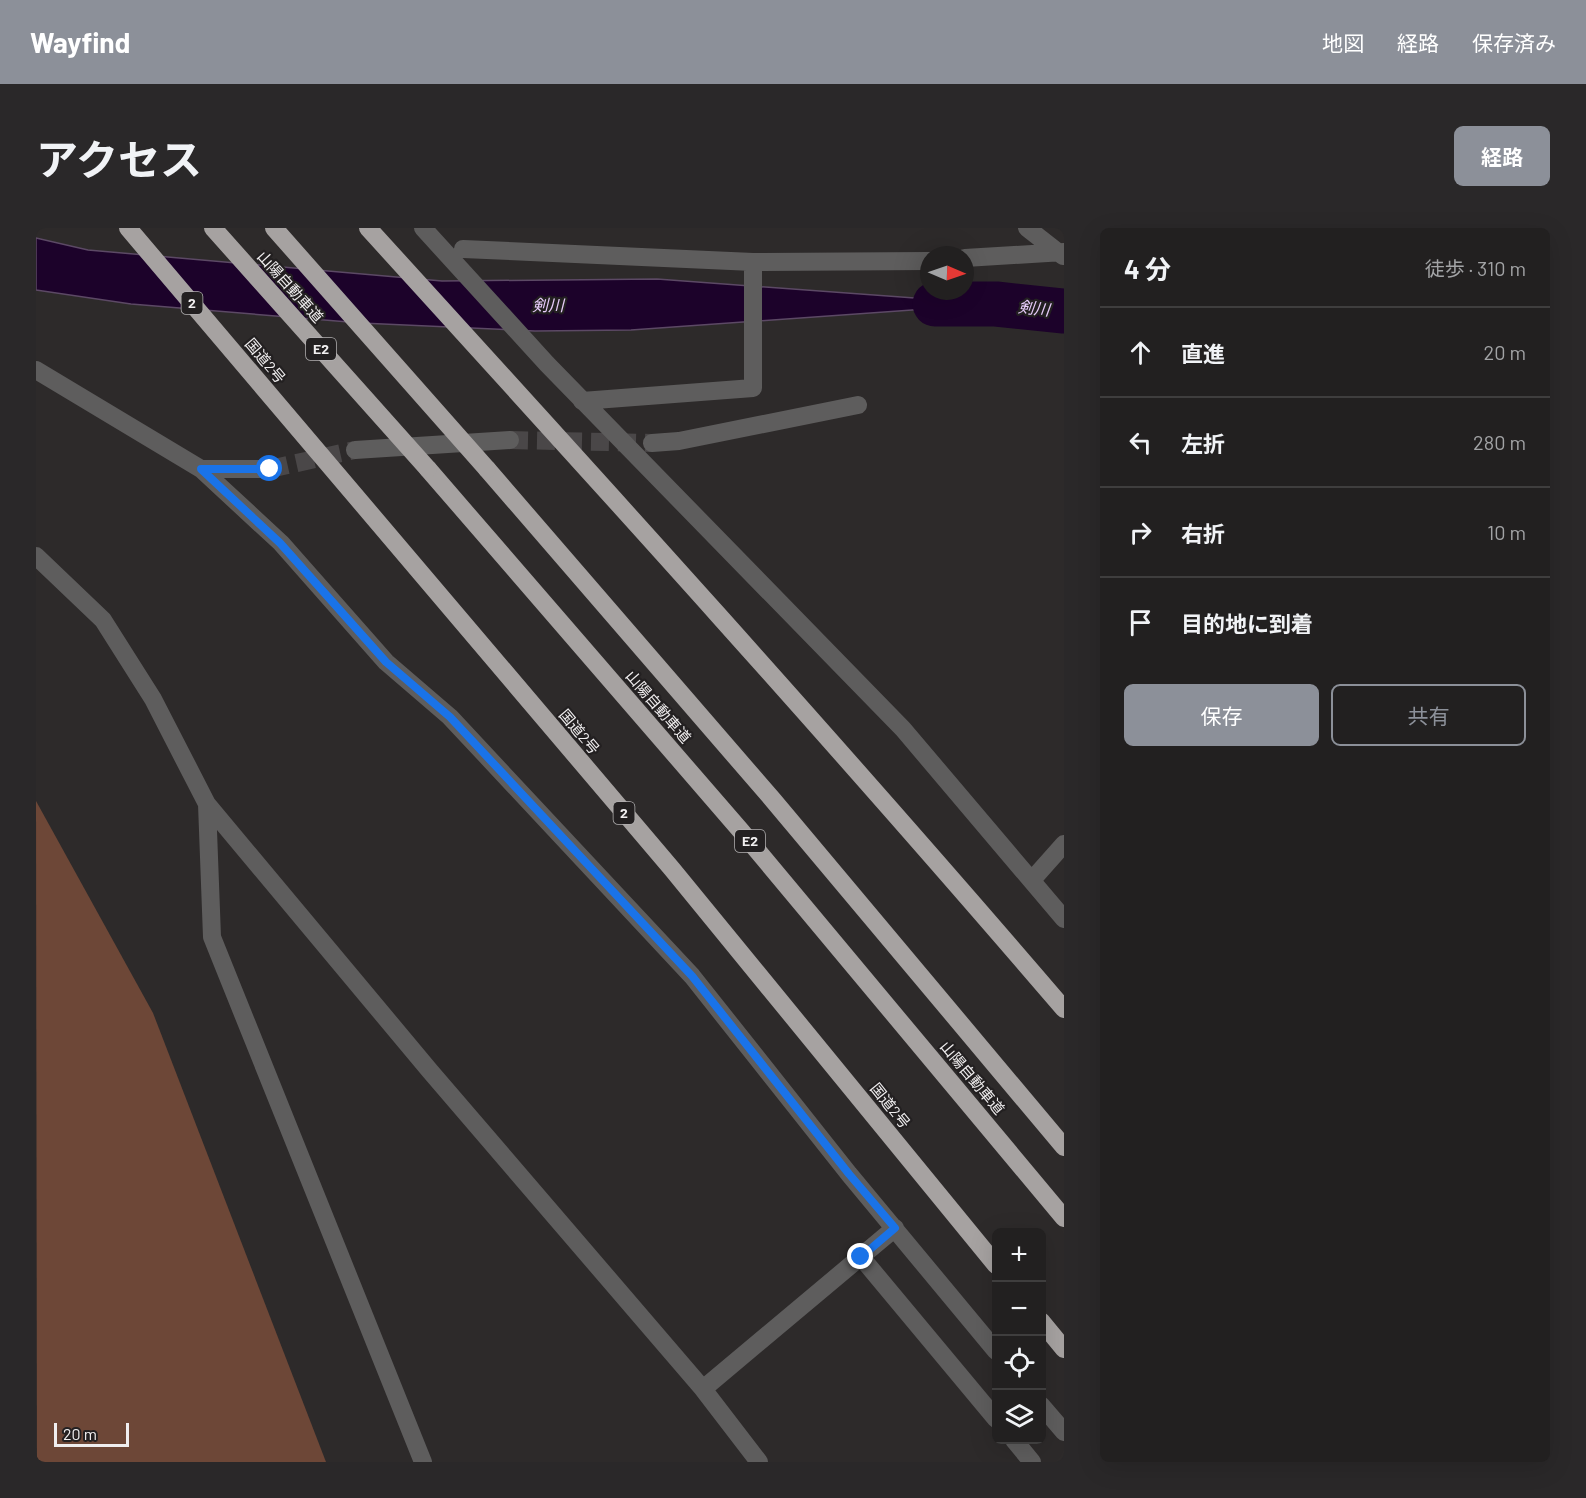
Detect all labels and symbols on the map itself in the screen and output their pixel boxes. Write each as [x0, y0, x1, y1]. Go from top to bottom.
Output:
north arrow [920, 246, 974, 300]
street label: 山陽自動車道 [254, 247, 328, 326]
road number: 2 [182, 292, 202, 314]
water label: 剣川 [532, 295, 566, 314]
water label: 剣川 [1017, 296, 1053, 319]
street label: 国道2号 [242, 334, 290, 386]
road number: E2 [306, 338, 336, 360]
route start [256, 455, 282, 481]
street label: 山陽自動車道 [622, 666, 695, 746]
street label: 国道2号 [556, 705, 604, 757]
road number: 2 [614, 802, 634, 824]
road number: E2 [735, 830, 765, 852]
street label: 山陽自動車道 [937, 1037, 1009, 1118]
street label: 国道2号 [867, 1079, 914, 1132]
route end [847, 1243, 873, 1269]
scale bar [54, 1420, 129, 1448]

